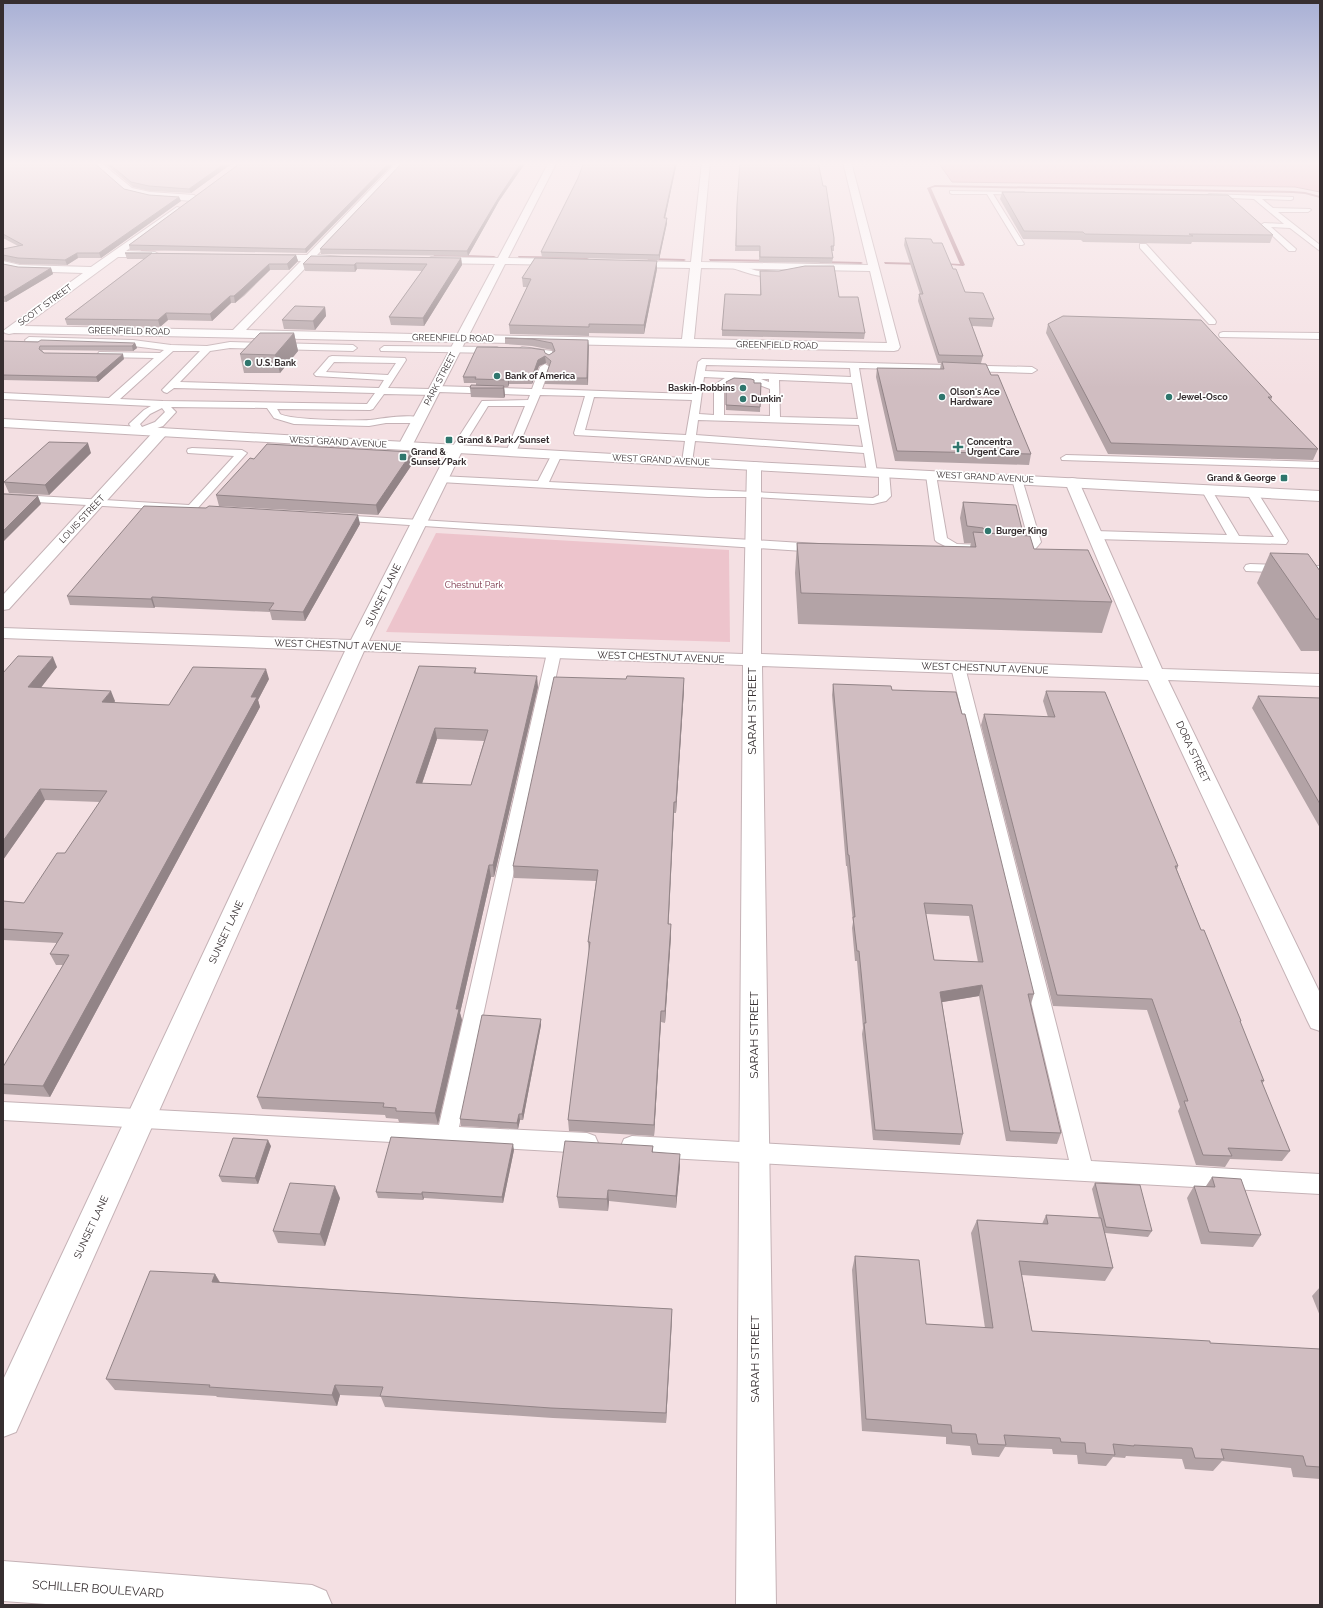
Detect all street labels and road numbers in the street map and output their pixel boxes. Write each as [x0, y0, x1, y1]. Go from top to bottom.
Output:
street label: SCOTT STREET [16, 282, 74, 328]
street label: GREENFIELD ROAD [88, 325, 171, 337]
street label: GREENFIELD ROAD [412, 332, 495, 344]
street label: GREENFIELD ROAD [736, 339, 819, 351]
street label: PARK STREET [422, 350, 458, 407]
street label: WEST GRAND AVENUE [289, 434, 388, 450]
street label: WEST GRAND AVENUE [612, 452, 711, 468]
street label: WEST GRAND AVENUE [936, 469, 1035, 485]
street label: LOUIS STREET [57, 493, 107, 545]
street label: SUNSET LANE [363, 562, 403, 628]
street label: WEST CHESTNUT AVENUE [274, 637, 402, 653]
street label: WEST CHESTNUT AVENUE [597, 649, 725, 665]
street label: WEST CHESTNUT AVENUE [921, 660, 1049, 676]
street label: SARAH STREET [745, 667, 759, 755]
street label: DORA STREET [1174, 719, 1212, 785]
street label: SUNSET LANE [207, 899, 245, 965]
street label: SARAH STREET [747, 991, 761, 1079]
street label: SUNSET LANE [72, 1194, 110, 1260]
street label: SARAH STREET [748, 1315, 762, 1403]
street label: SCHILLER BOULEVARD [32, 1577, 165, 1601]

